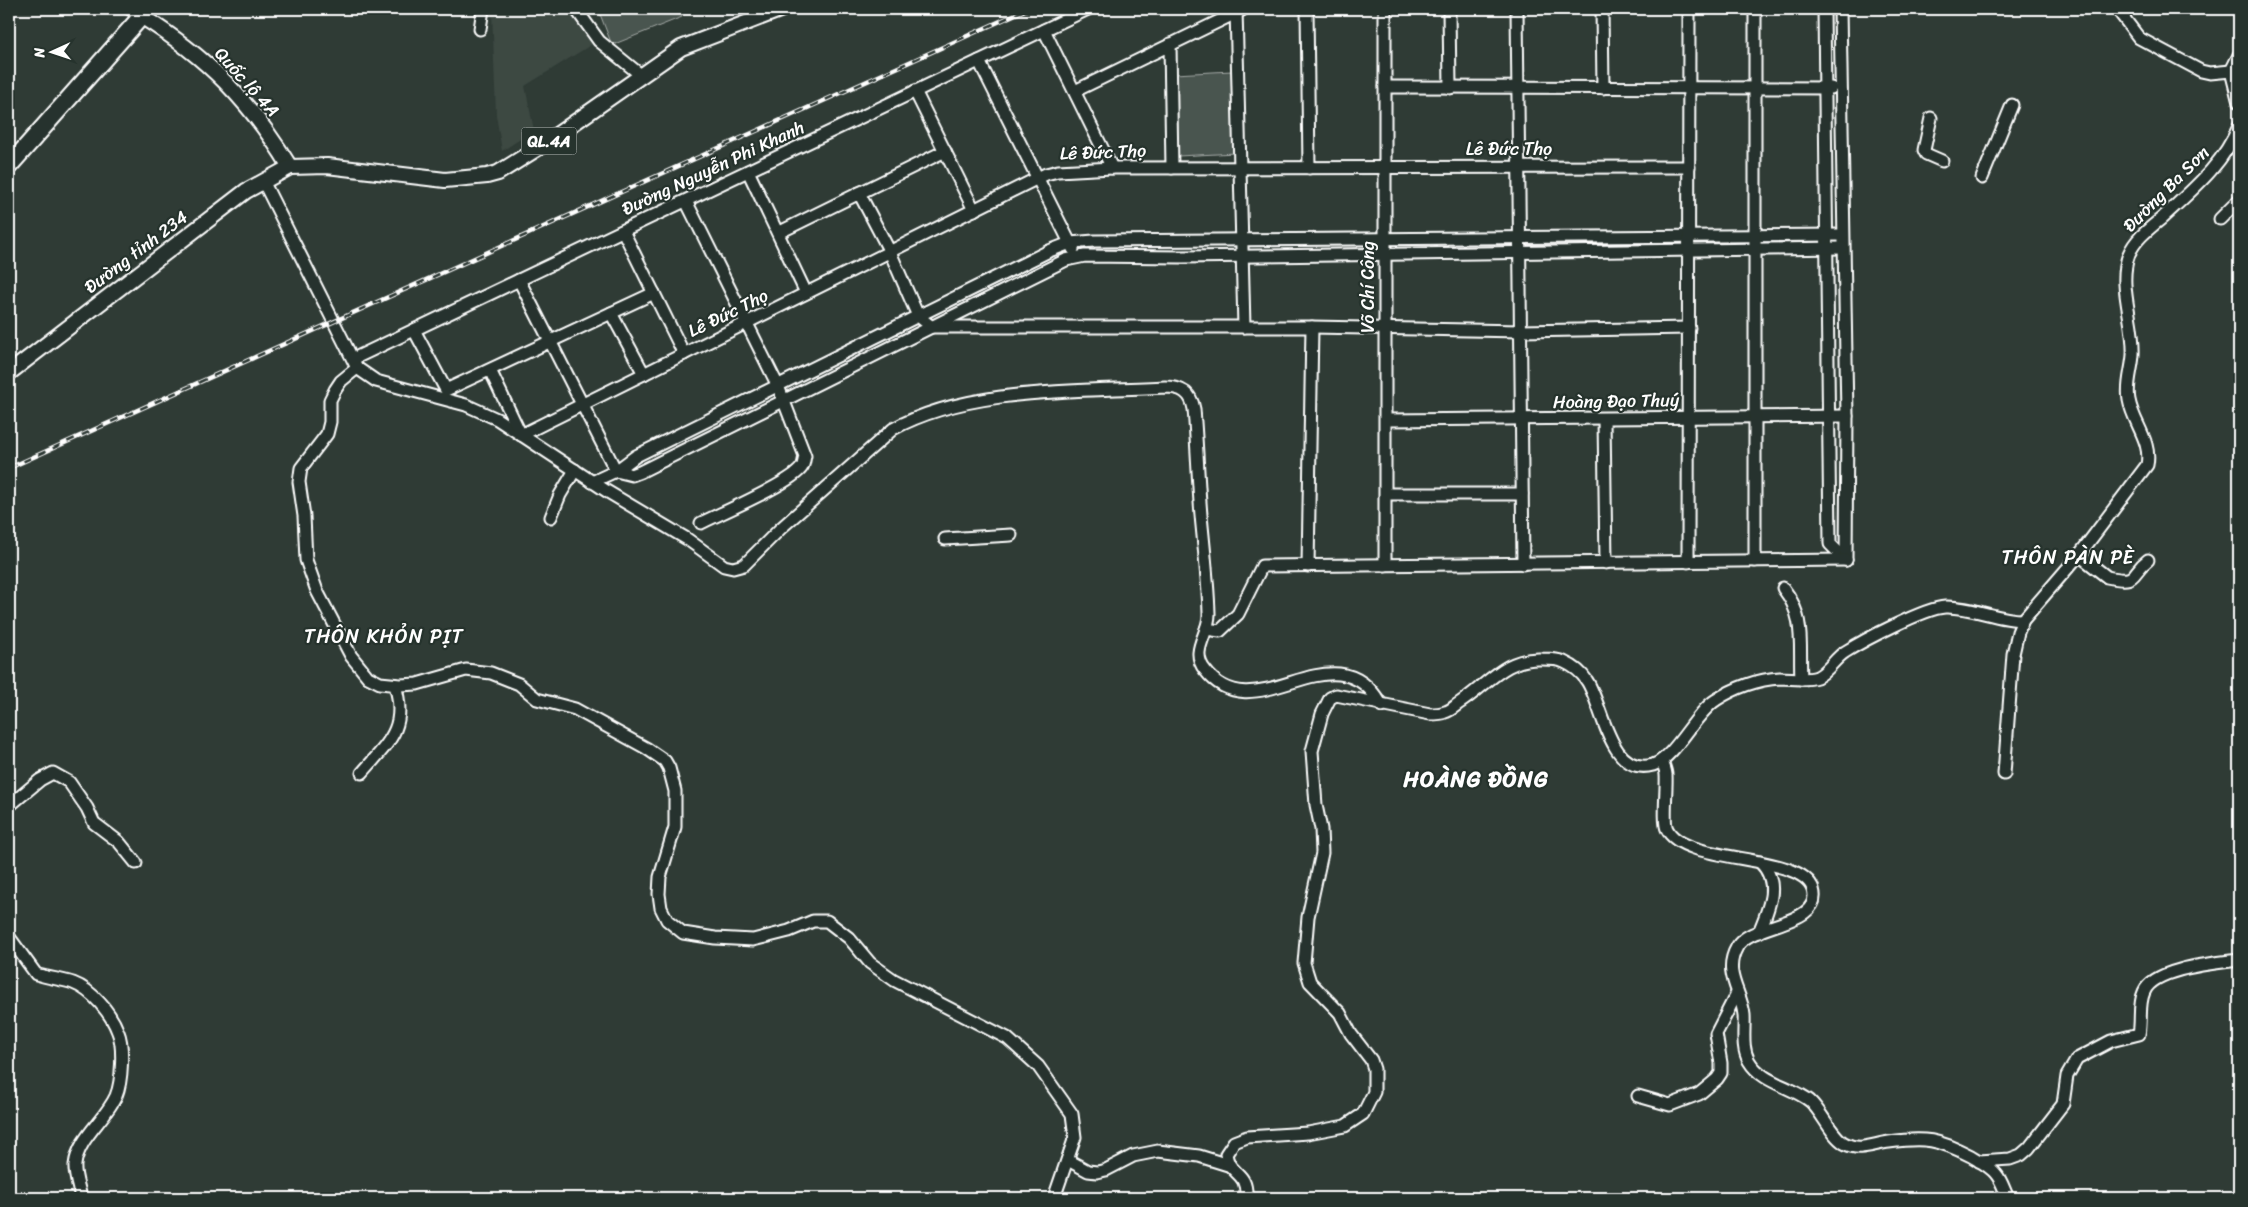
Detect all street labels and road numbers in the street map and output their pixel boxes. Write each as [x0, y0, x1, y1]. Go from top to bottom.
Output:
street label: Quốc lộ 4A [206, 39, 288, 125]
street label: Đường Nguyễn Phi Khanh [616, 111, 810, 225]
road number: QL.4A [522, 128, 576, 154]
street label: Lê Đức Thọ [1466, 133, 1552, 165]
street label: Lê Đức Thọ [1059, 135, 1147, 169]
street label: Đường Ba Sơn [2115, 138, 2217, 240]
street label: Đường tỉnh 234 [77, 202, 195, 302]
street label: Võ Chí Công [1352, 241, 1384, 333]
street label: Lê Đức Thọ [682, 280, 774, 346]
street label: Hoàng Đạo Thuý [1553, 384, 1680, 418]

